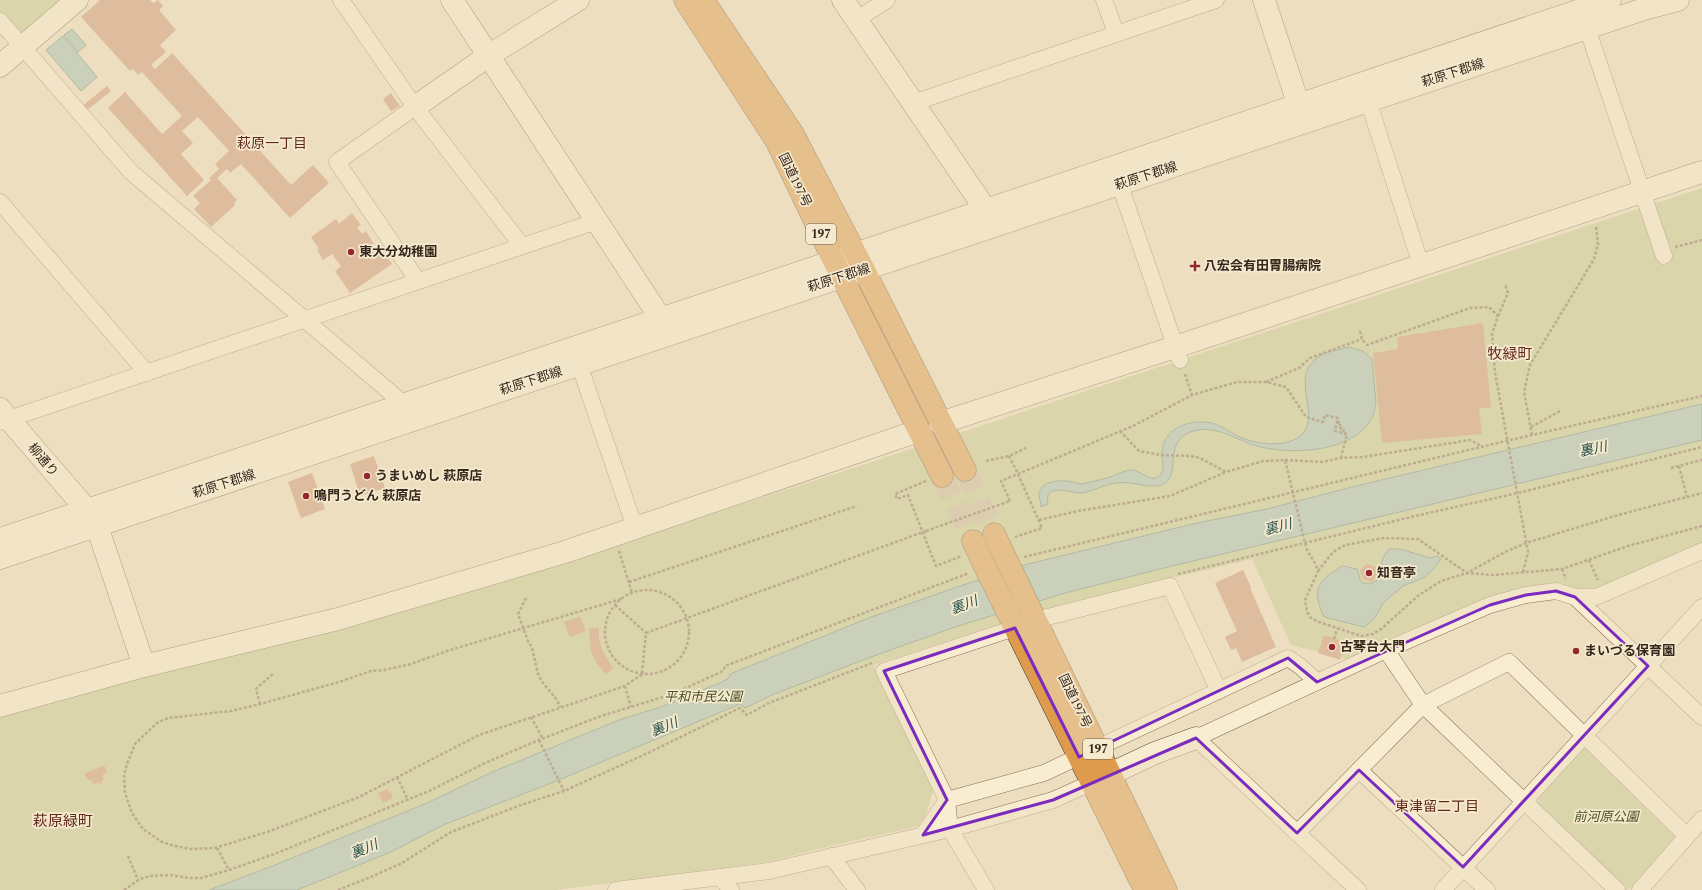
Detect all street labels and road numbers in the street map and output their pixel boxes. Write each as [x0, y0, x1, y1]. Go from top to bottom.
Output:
street label: 萩原下郡線 [1419, 53, 1487, 93]
street label: 国道197号 [773, 149, 817, 211]
street label: 萩原下郡線 [1112, 156, 1180, 196]
road number: 197 [806, 224, 836, 244]
street label: 萩原下郡線 [805, 258, 873, 298]
street label: 萩原下郡線 [497, 361, 565, 401]
street label: 柳通り [23, 439, 63, 481]
street label: 萩原下郡線 [190, 464, 258, 504]
street label: 国道197号 [1053, 670, 1097, 732]
road number: 197 [1083, 739, 1113, 759]

